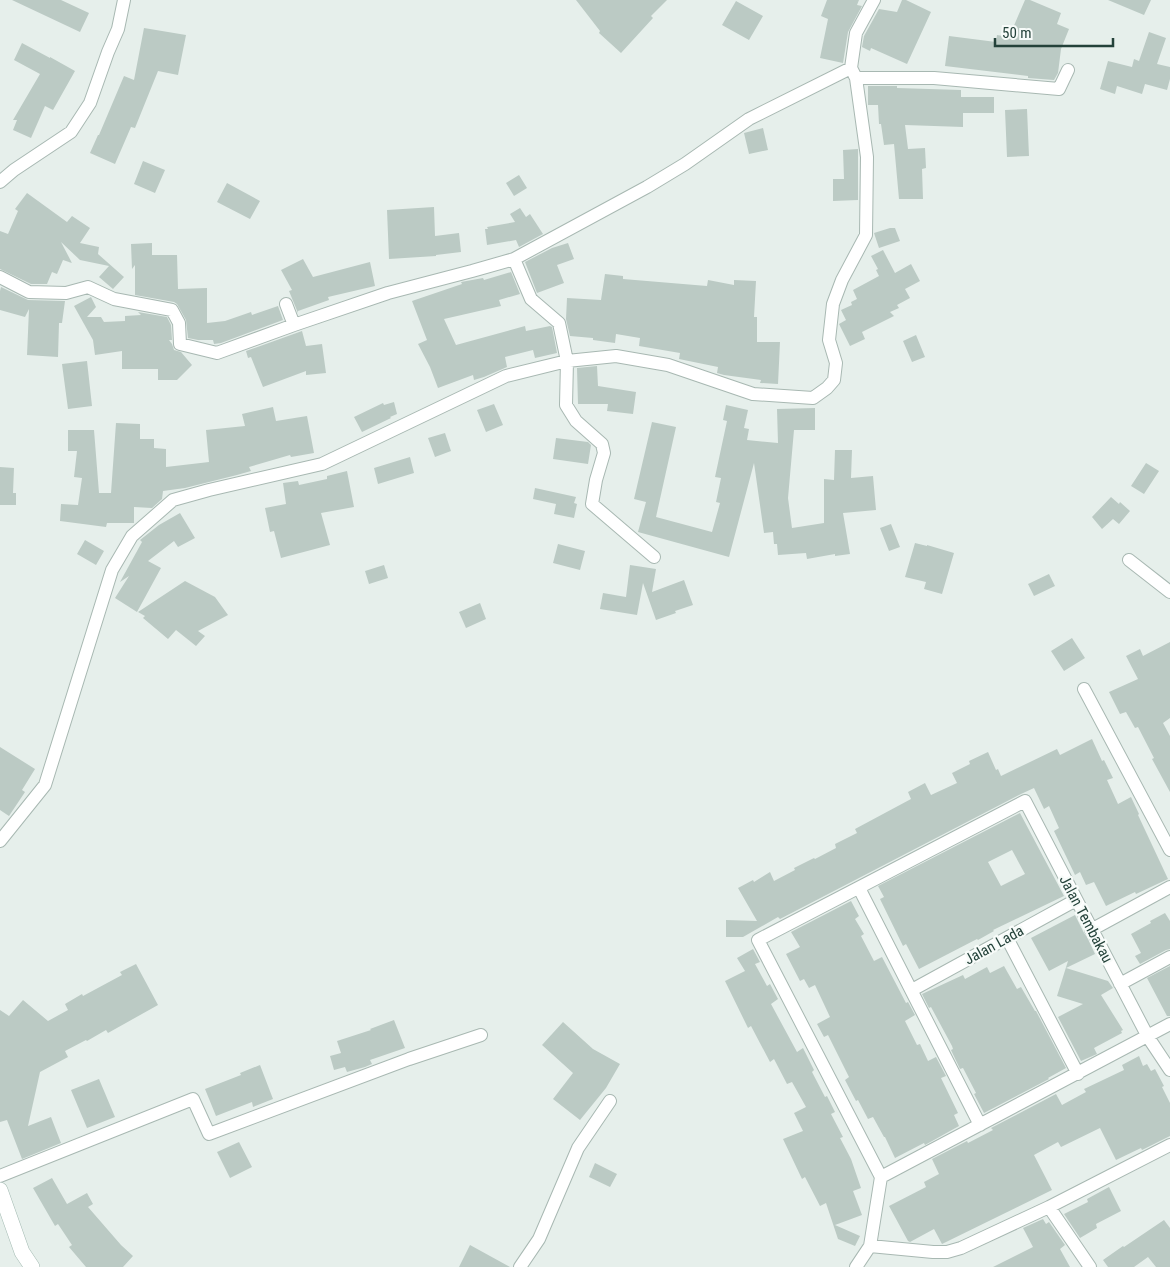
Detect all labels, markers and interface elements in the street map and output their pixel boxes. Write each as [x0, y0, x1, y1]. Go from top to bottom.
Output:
scale bar [995, 15, 1112, 47]
text: 50 m [1002, 24, 1032, 42]
street label: Jalan Tembakau [1055, 872, 1117, 966]
street label: Jalan Lada [961, 921, 1027, 969]

